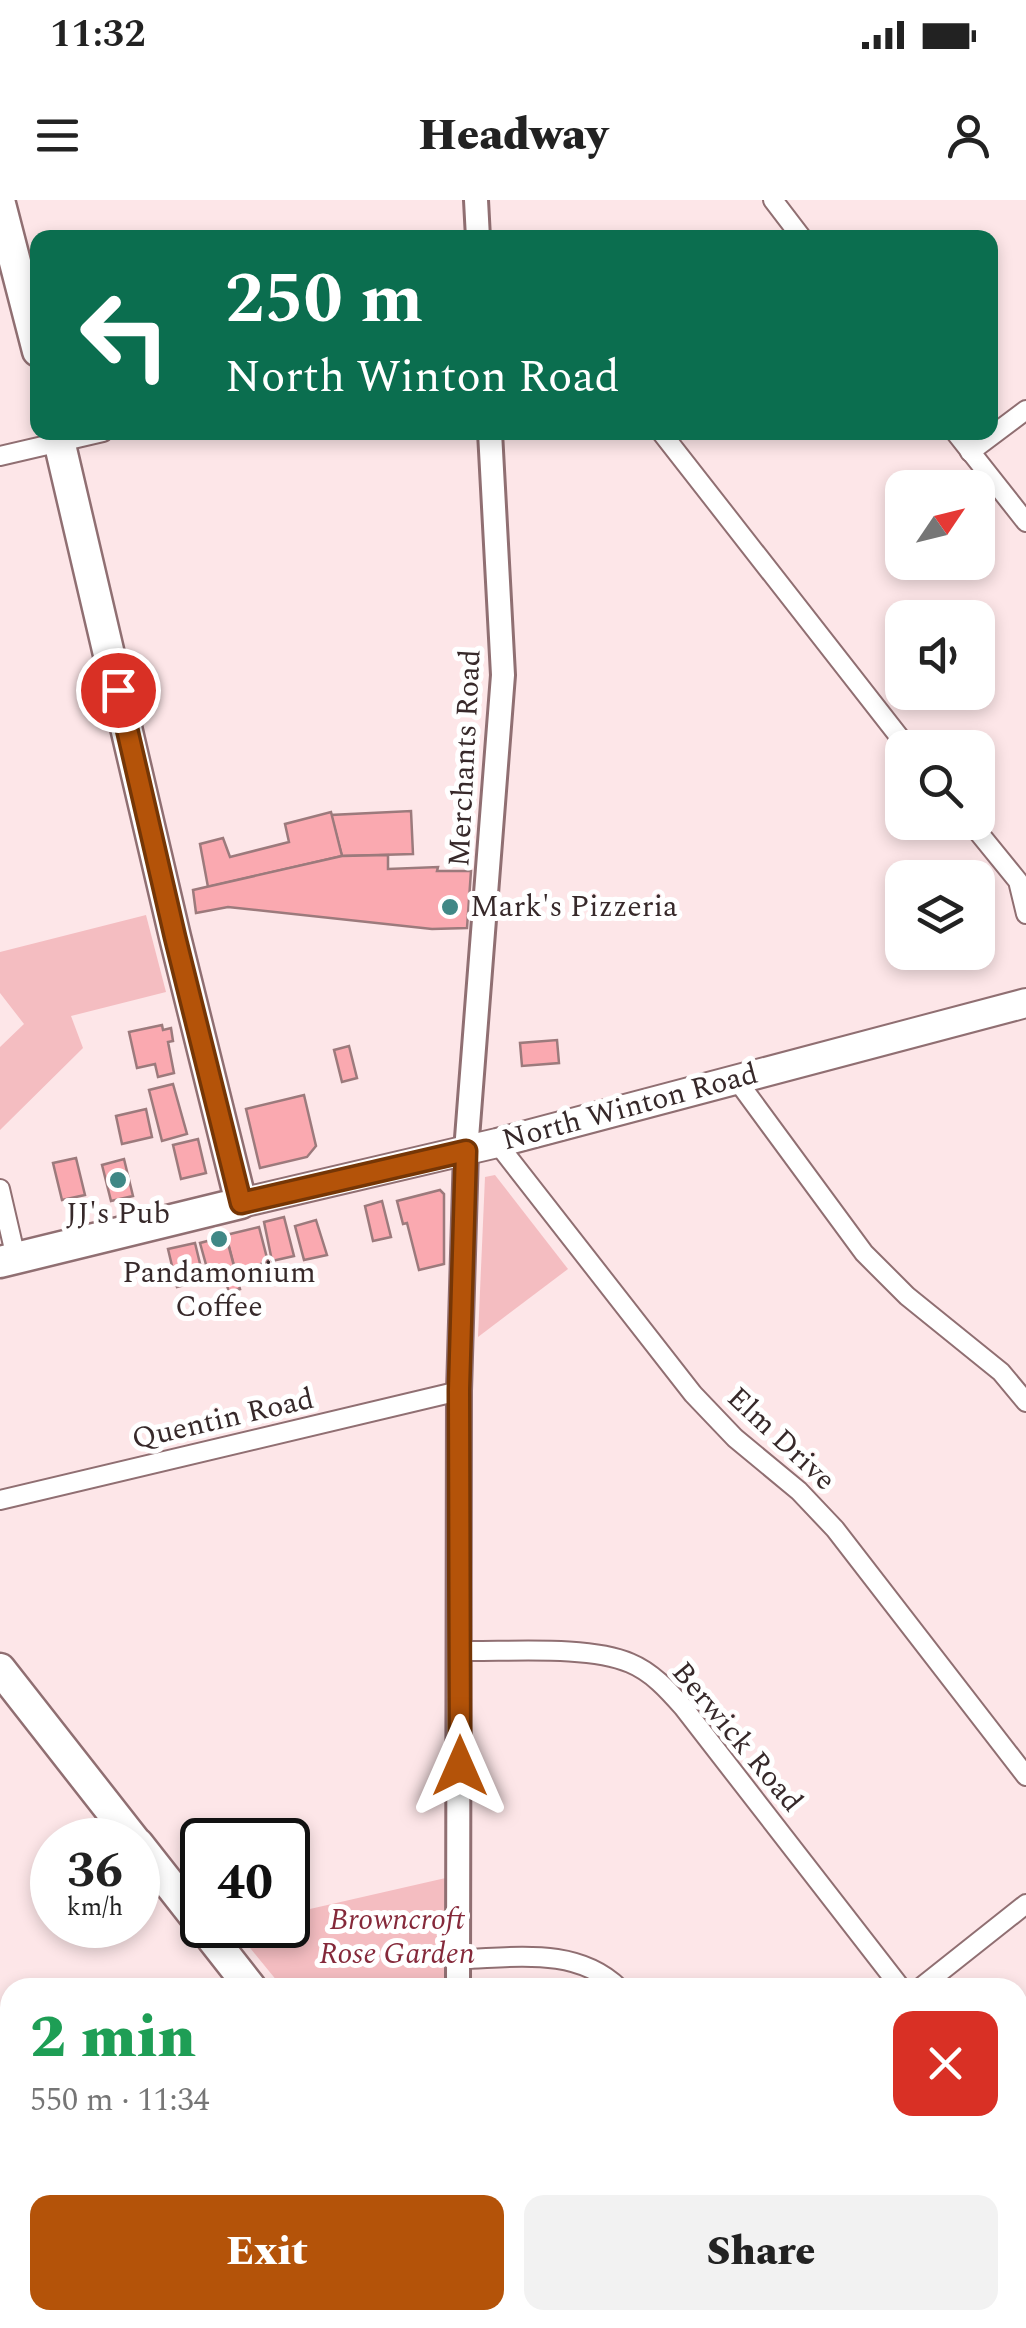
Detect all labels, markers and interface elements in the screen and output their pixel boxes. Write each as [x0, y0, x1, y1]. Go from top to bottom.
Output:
text: 11:32 [50, 6, 145, 64]
text: Headway [418, 101, 608, 170]
icon: menu [30, 108, 85, 163]
icon: person [941, 108, 996, 163]
text: 250 m [225, 247, 423, 353]
icon: left [60, 270, 190, 400]
text: North Winton Road [225, 343, 620, 412]
north arrow [885, 470, 995, 580]
map controls [885, 470, 995, 970]
button: sound [885, 600, 995, 710]
pin [76, 648, 161, 733]
street label: Merchants Road [436, 648, 494, 868]
icon: arrive [91, 663, 146, 718]
button: search [885, 730, 995, 840]
button: layers [885, 860, 995, 970]
place label: Mark's Pizzeria [470, 884, 678, 930]
marker: Mark's Pizzeria [439, 896, 461, 918]
street label: North Winton Road [497, 1051, 763, 1163]
marker: JJ's Pub [107, 1169, 129, 1191]
place label: JJ's Pub [66, 1191, 170, 1237]
marker: Pandamonium Coffee [208, 1228, 230, 1250]
place label: Pandamonium Coffee [122, 1250, 316, 1330]
street label: Quentin Road [127, 1376, 319, 1462]
street label: Elm Drive [716, 1376, 846, 1502]
street label: Berwick Road [660, 1651, 814, 1823]
position arrow [408, 1714, 512, 1818]
speed limit sign: 40 [180, 1818, 310, 1948]
text: 36 [67, 1833, 123, 1909]
text: km/h [67, 1889, 123, 1927]
park label: Browncroft Rose Garden [319, 1897, 475, 1977]
text: 2 min [30, 1992, 196, 2084]
button: close [893, 2011, 998, 2116]
text: 550 m · 11:34 [30, 2076, 210, 2125]
button: Exit [30, 2195, 504, 2310]
button: Share [524, 2195, 998, 2310]

